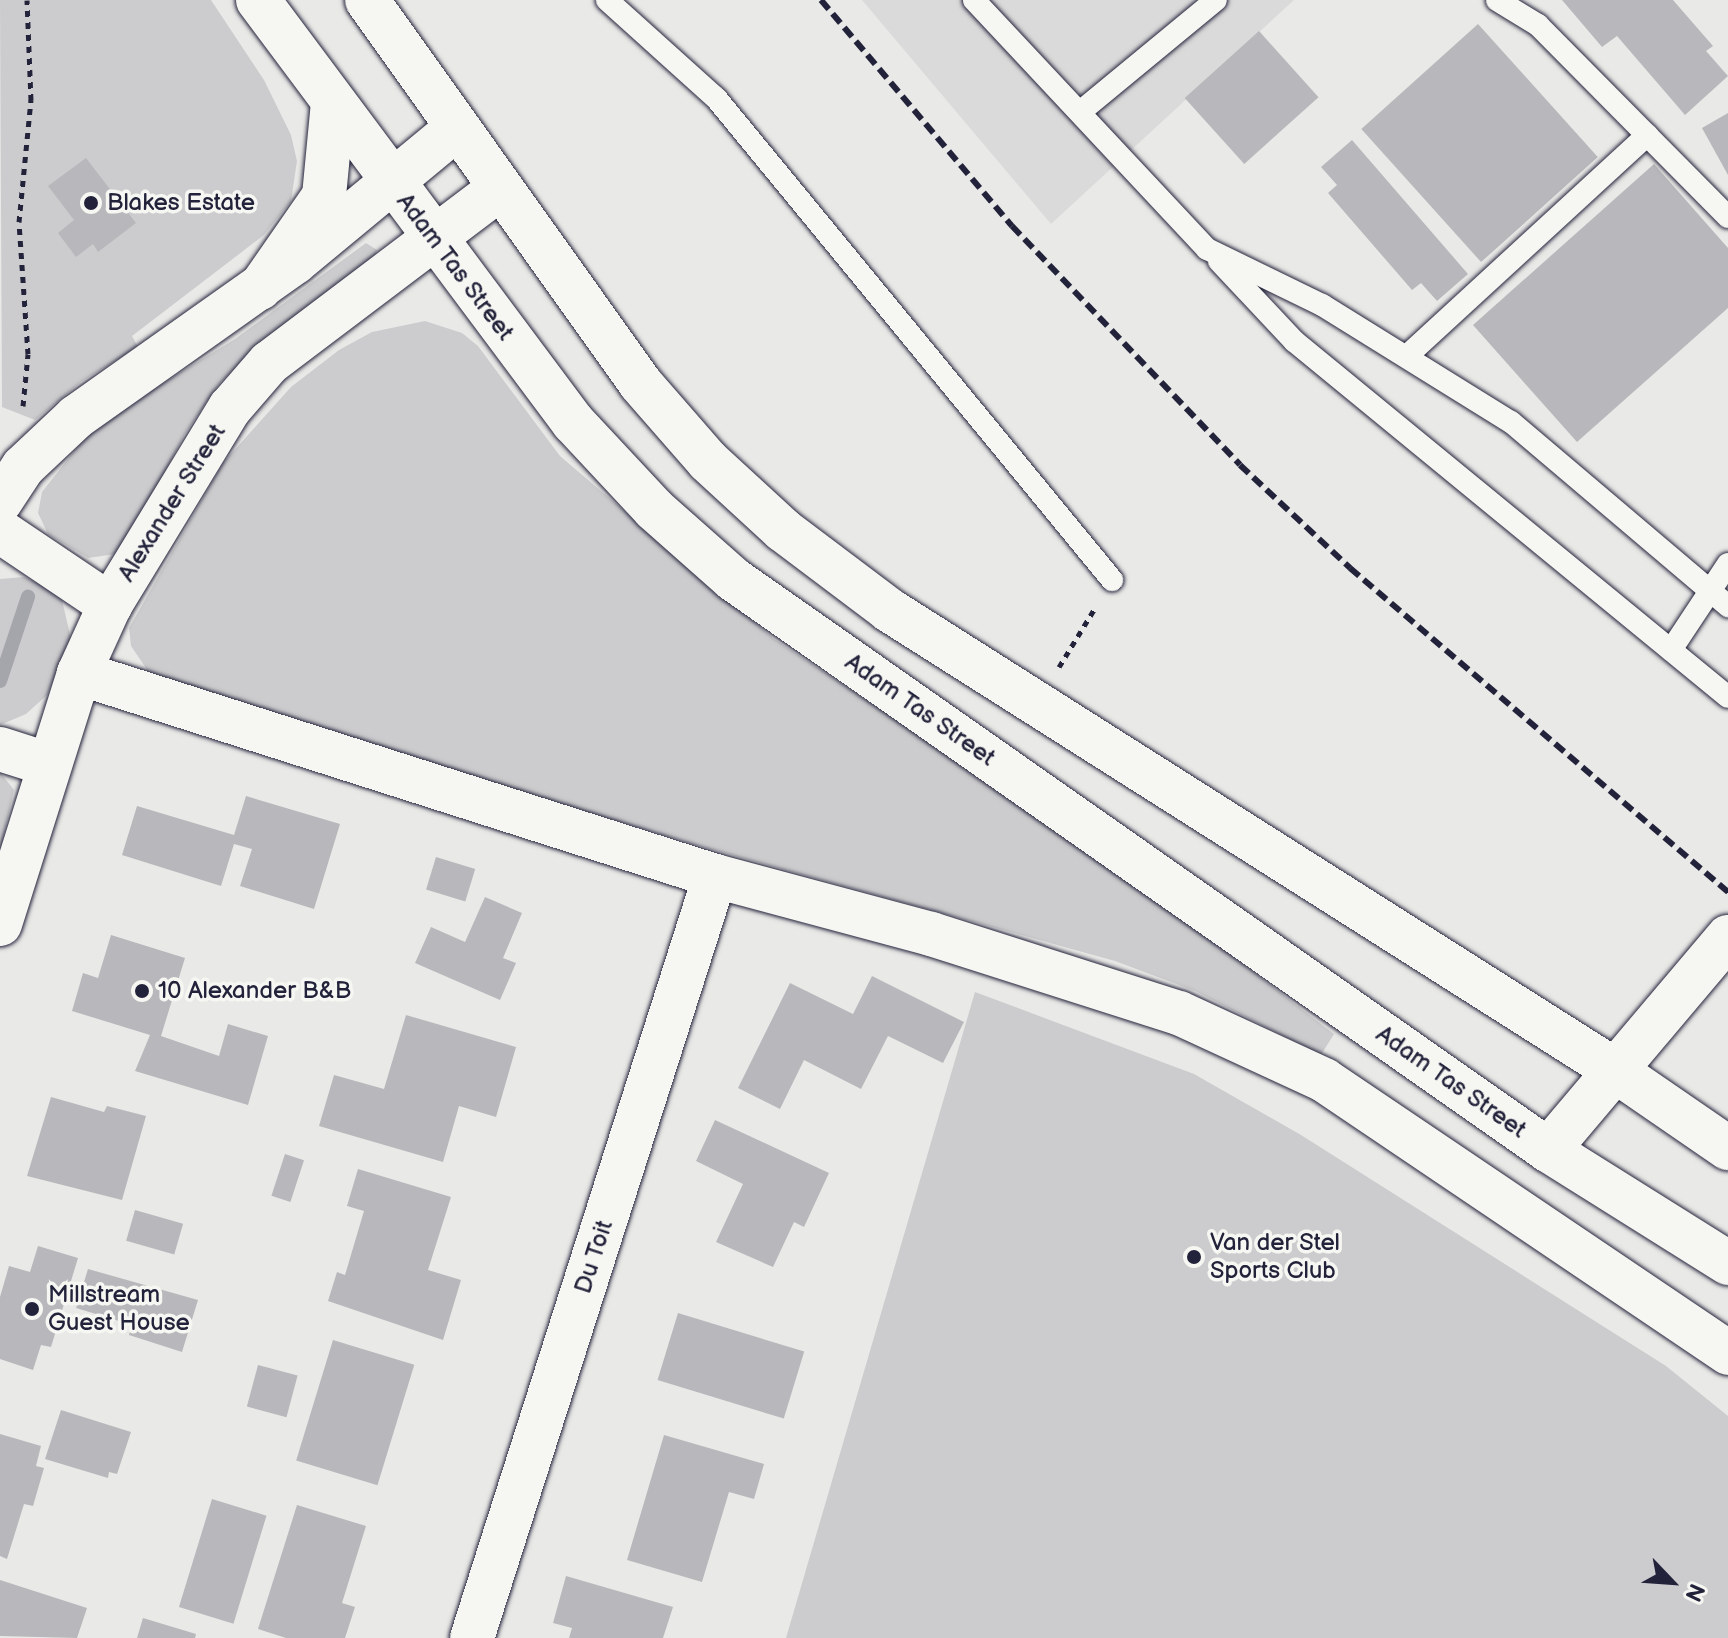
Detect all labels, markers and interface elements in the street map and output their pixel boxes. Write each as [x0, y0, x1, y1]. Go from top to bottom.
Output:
street label: Adam Tas Street [390, 187, 520, 347]
place label: Blakes Estate [107, 189, 255, 217]
marker: Blakes Estate [82, 194, 100, 212]
street label: Alexander Street [112, 419, 232, 587]
street label: Adam Tas Street [839, 647, 1001, 773]
place label: 10 Alexander B&B [158, 977, 351, 1005]
marker: 10 Alexander B&B [133, 982, 151, 1000]
street label: Adam Tas Street [1370, 1019, 1532, 1145]
street label: Du Toit [569, 1216, 619, 1298]
place label: Van der Stel Sports Club [1210, 1229, 1340, 1285]
marker: Van der Stel Sports Club [1185, 1248, 1203, 1266]
place label: Millstream Guest House [48, 1281, 190, 1337]
marker: Millstream Guest House [23, 1300, 41, 1318]
north arrow [1632, 1542, 1712, 1622]
text: N [1678, 1579, 1710, 1606]

